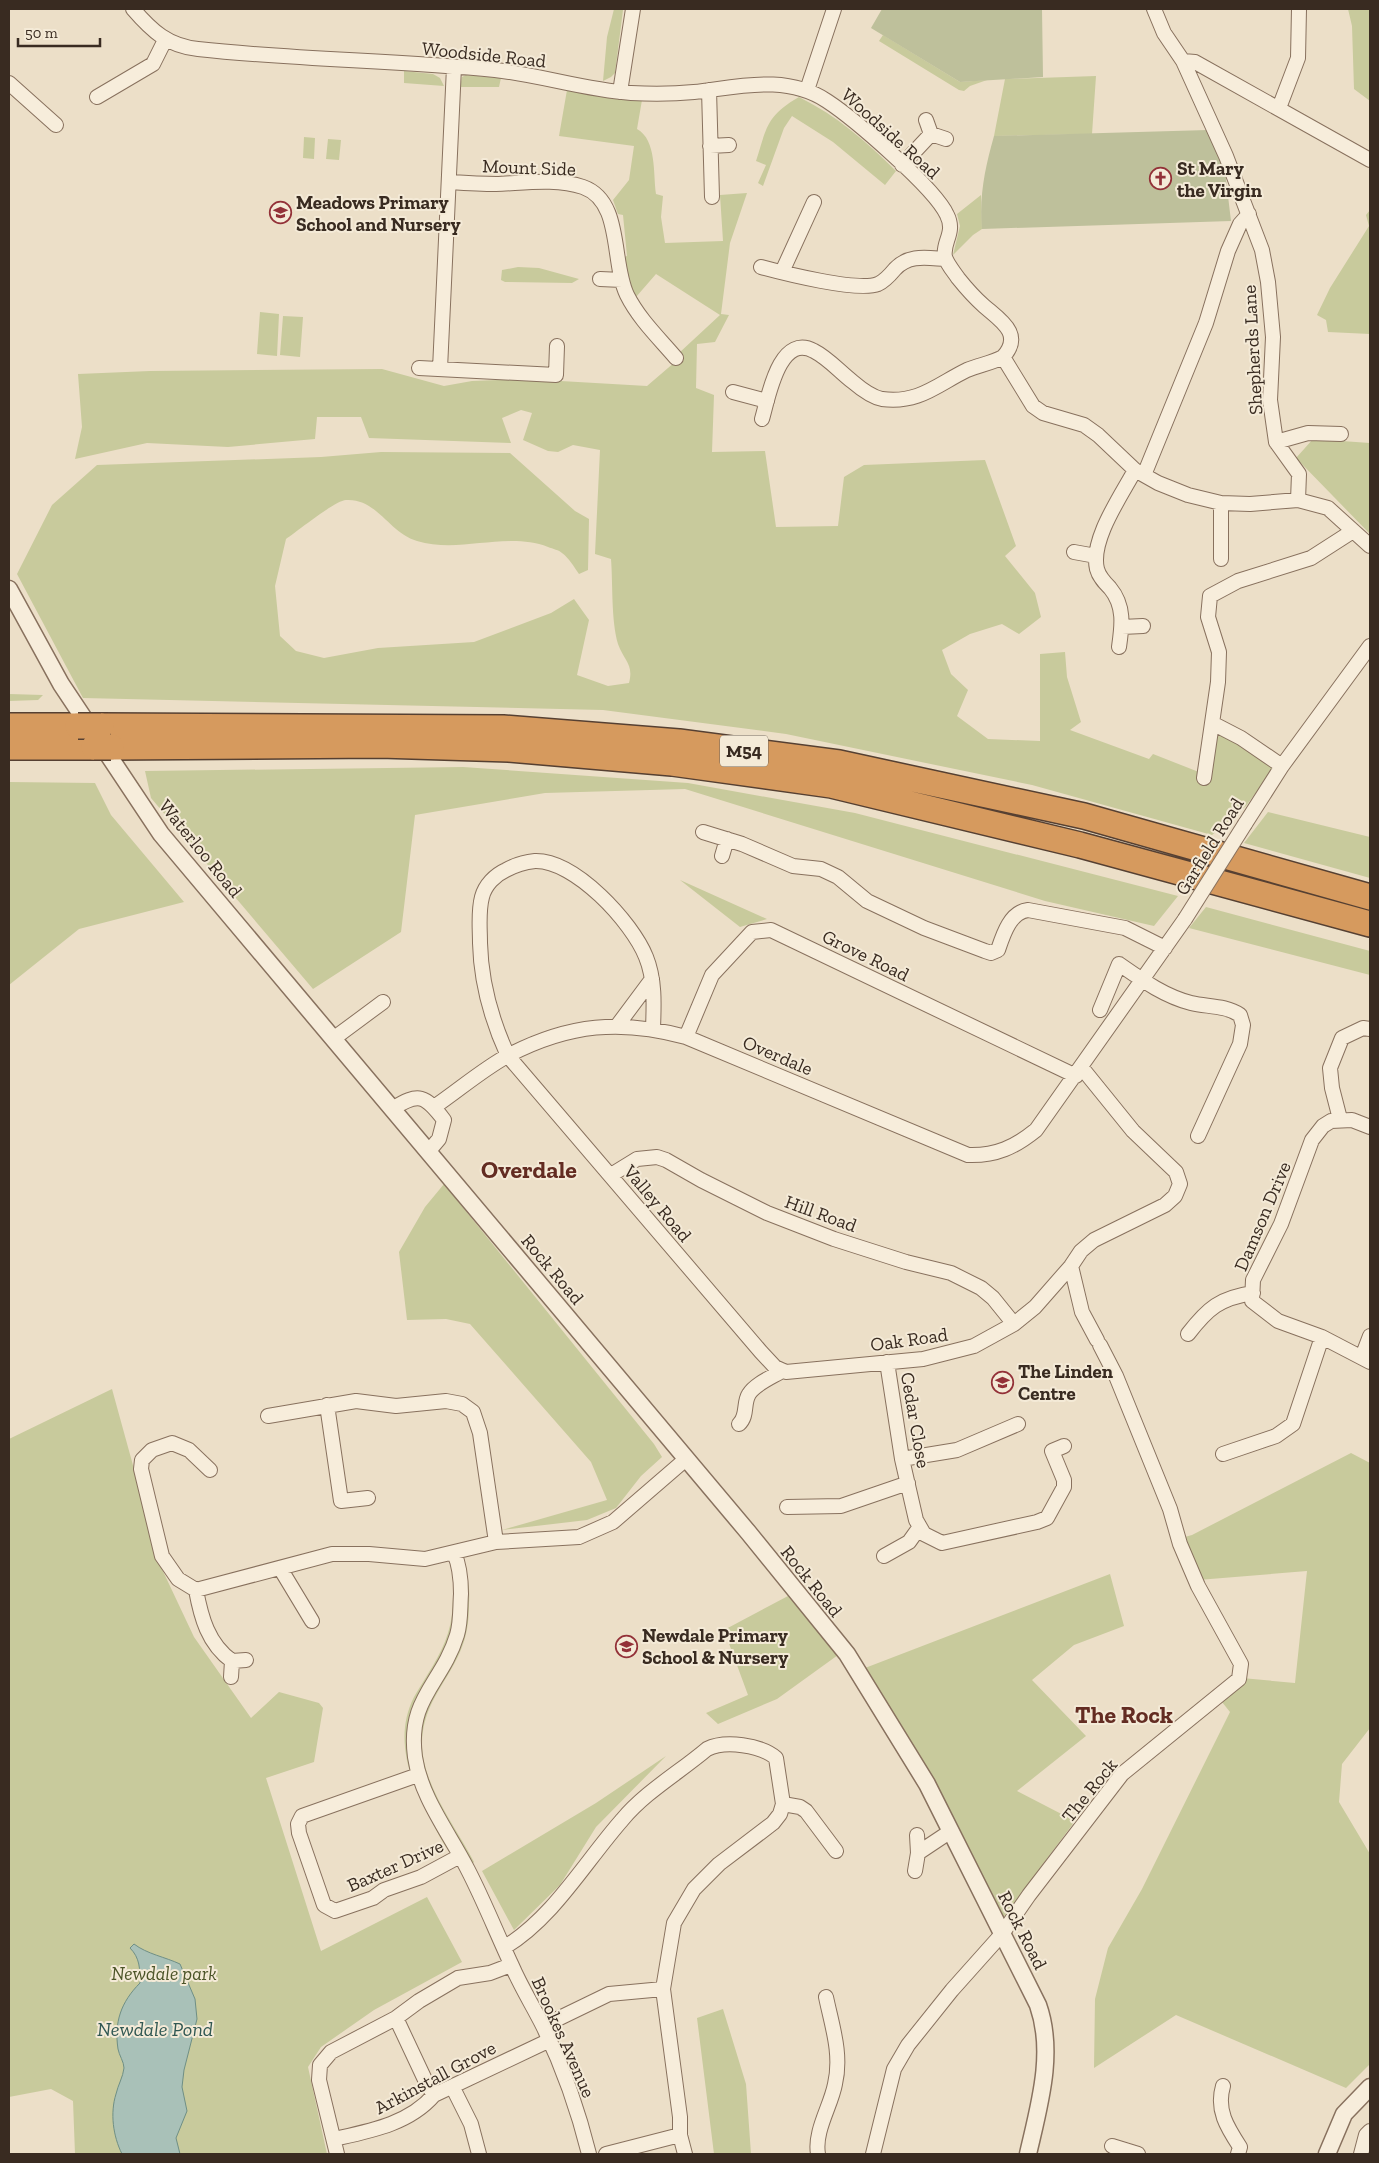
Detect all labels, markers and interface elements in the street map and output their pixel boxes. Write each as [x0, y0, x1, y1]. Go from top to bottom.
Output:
scale bar [18, 15, 100, 47]
text: 50 m [25, 24, 58, 42]
street label: Woodside Road [421, 37, 548, 73]
street label: Woodside Road [837, 83, 945, 184]
street label: Mount Side [482, 154, 576, 181]
place label: St Mary the Virgin [1177, 157, 1263, 202]
church icon: St Mary the Virgin [1149, 167, 1173, 191]
place label: Meadows Primary School and Nursery [296, 191, 461, 236]
school or university icon: Meadows Primary School and Nursery [268, 201, 292, 225]
street label: Shepherds Lane [1238, 284, 1267, 416]
road number: M54 [720, 736, 768, 766]
street label: Garfield Road [1170, 793, 1249, 899]
street label: Waterloo Road [154, 795, 248, 902]
street label: Grove Road [818, 925, 914, 987]
street label: Overdale [739, 1030, 816, 1080]
district label: Overdale [481, 1155, 577, 1184]
street label: Damson Drive [1229, 1158, 1296, 1274]
street label: Valley Road [618, 1159, 697, 1247]
street label: Hill Road [782, 1190, 861, 1237]
street label: Rock Road [516, 1229, 589, 1310]
street label: Oak Road [869, 1323, 950, 1356]
place label: The Linden Centre [1018, 1360, 1114, 1405]
street label: Cedar Close [896, 1370, 935, 1470]
school or university icon: The Linden Centre [990, 1370, 1014, 1394]
street label: Rock Road [776, 1541, 848, 1622]
place label: Newdale Primary School & Nursery [642, 1624, 788, 1669]
school or university icon: Newdale Primary School & Nursery [614, 1634, 638, 1658]
district label: The Rock [1075, 1700, 1173, 1729]
street label: The Rock [1057, 1754, 1122, 1827]
street label: Baxter Drive [343, 1834, 447, 1897]
street label: Rock Road [993, 1887, 1052, 1974]
park label: Newdale park [111, 1962, 217, 1985]
street label: Brookes Avenue [527, 1973, 600, 2101]
water label: Newdale Pond [97, 2017, 213, 2041]
street label: Arkinstall Grove [371, 2036, 500, 2119]

